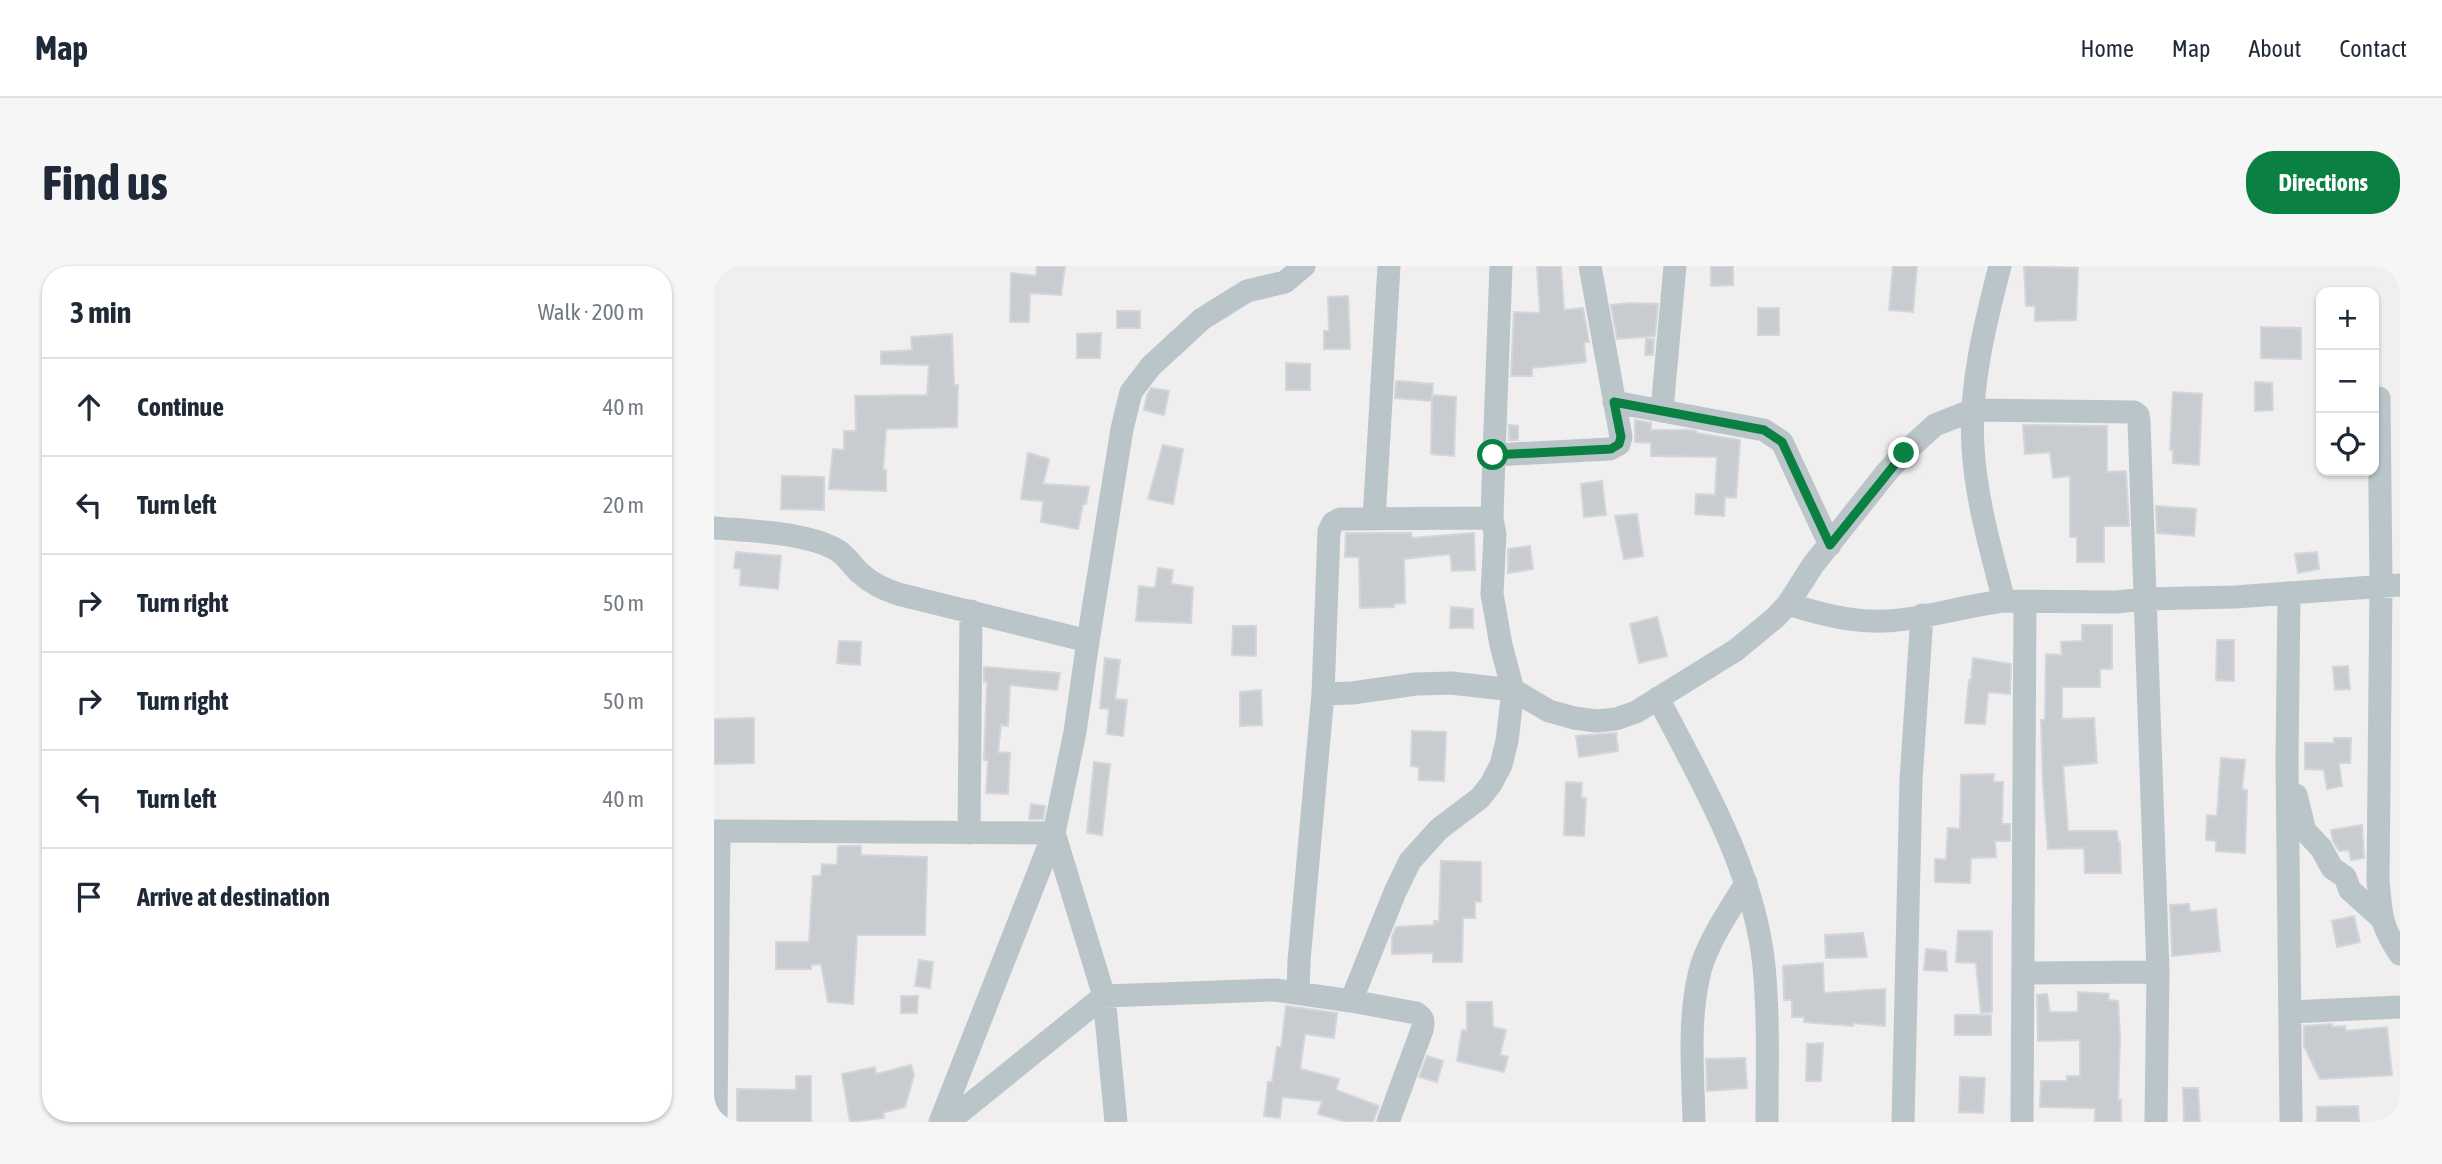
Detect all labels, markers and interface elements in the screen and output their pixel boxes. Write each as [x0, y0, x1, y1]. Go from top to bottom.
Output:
text: Map [35, 29, 88, 67]
text: Home [2080, 35, 2134, 62]
text: Map [2172, 35, 2210, 62]
text: About [2248, 35, 2301, 62]
text: Contact [2339, 35, 2407, 62]
button: Directions [2246, 151, 2400, 214]
text: Find us [42, 154, 168, 210]
map controls [2316, 287, 2379, 476]
button: + [2316, 287, 2379, 350]
text: 3 min [70, 295, 131, 329]
text: Walk · 200 m [538, 299, 644, 325]
button: − [2316, 350, 2379, 413]
icon: ahead [70, 388, 108, 426]
text: Continue [137, 392, 224, 422]
text: 40 m [603, 394, 644, 420]
button: locate [2316, 413, 2379, 476]
route end [1888, 437, 1919, 468]
route start [1477, 439, 1508, 470]
icon: left [70, 486, 108, 524]
text: Turn left [137, 490, 217, 520]
text: 20 m [603, 492, 644, 518]
icon: right [70, 584, 108, 622]
text: Turn right [137, 588, 228, 618]
text: 50 m [603, 590, 644, 616]
icon: right [70, 682, 108, 720]
text: Turn right [137, 686, 228, 716]
text: 50 m [603, 688, 644, 714]
icon: left [70, 780, 108, 818]
text: Turn left [137, 784, 217, 814]
text: 40 m [603, 786, 644, 812]
icon: arrive [70, 878, 108, 916]
text: Arrive at destination [137, 882, 330, 912]

